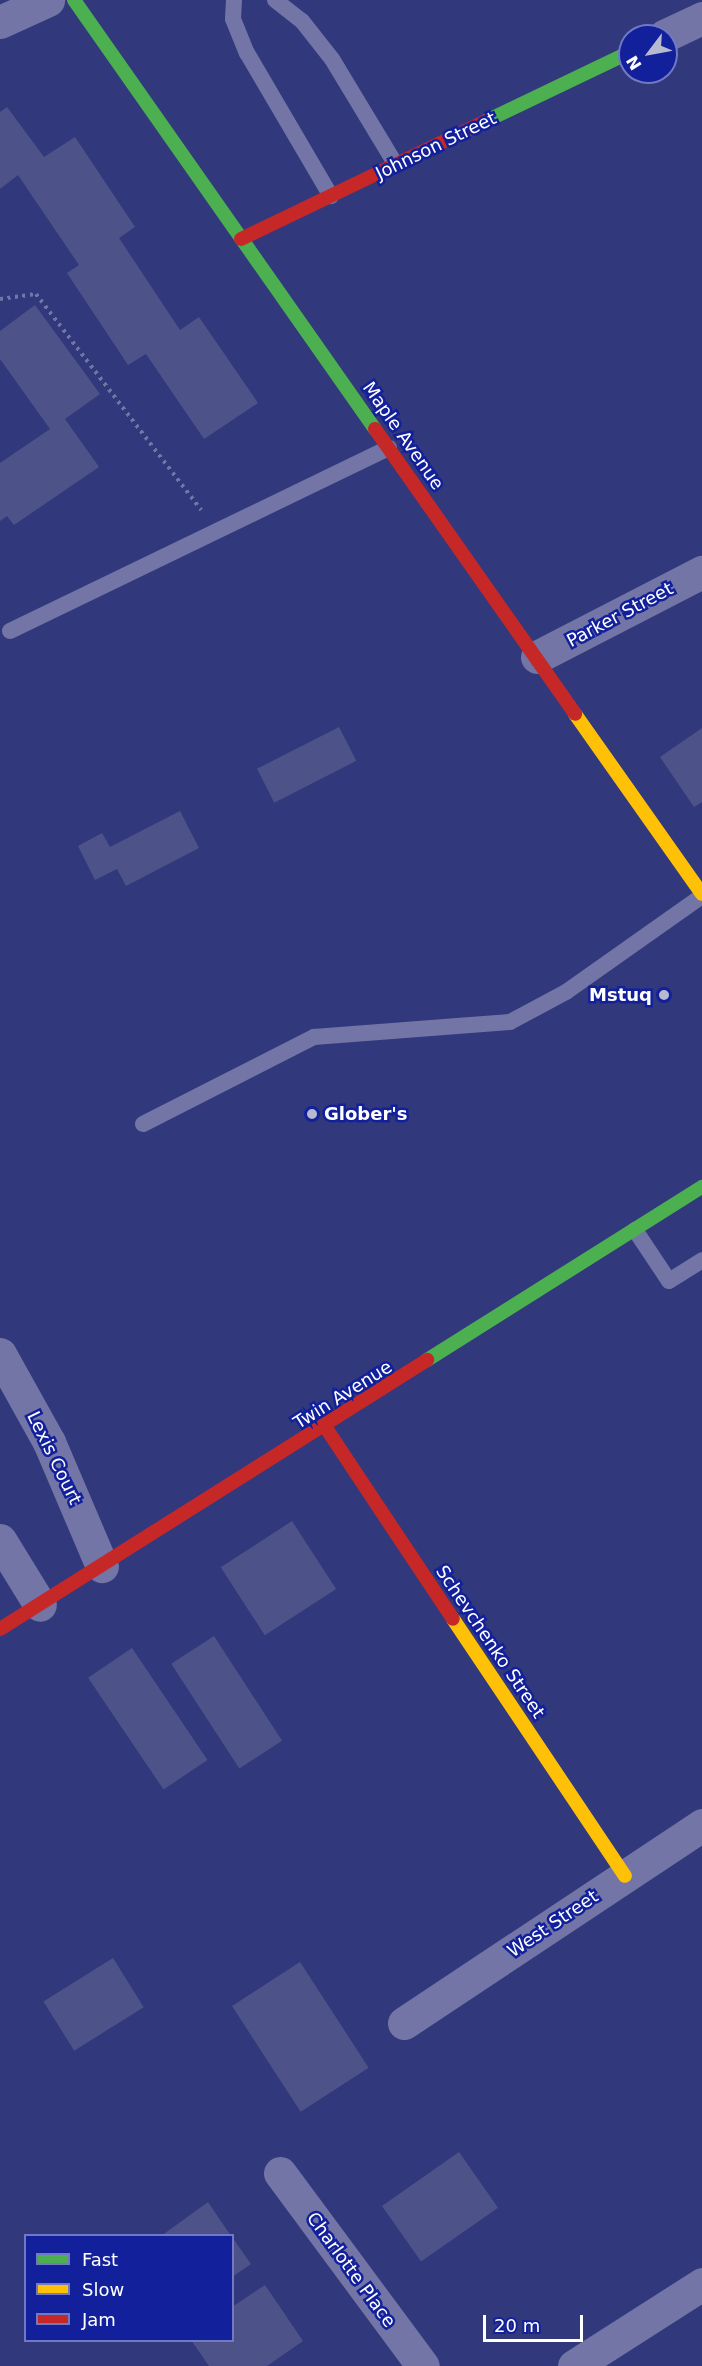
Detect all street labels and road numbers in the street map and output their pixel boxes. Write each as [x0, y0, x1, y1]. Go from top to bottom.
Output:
street label: Johnson Street [372, 108, 500, 184]
street label: Maple Avenue [358, 378, 448, 494]
street label: Parker Street [563, 578, 677, 652]
street label: Twin Avenue [290, 1356, 396, 1434]
street label: Lexis Court [22, 1408, 86, 1508]
street label: Schevchenko Street [431, 1562, 549, 1722]
street label: West Street [504, 1886, 602, 1962]
street label: Charlotte Place [302, 2208, 400, 2332]

